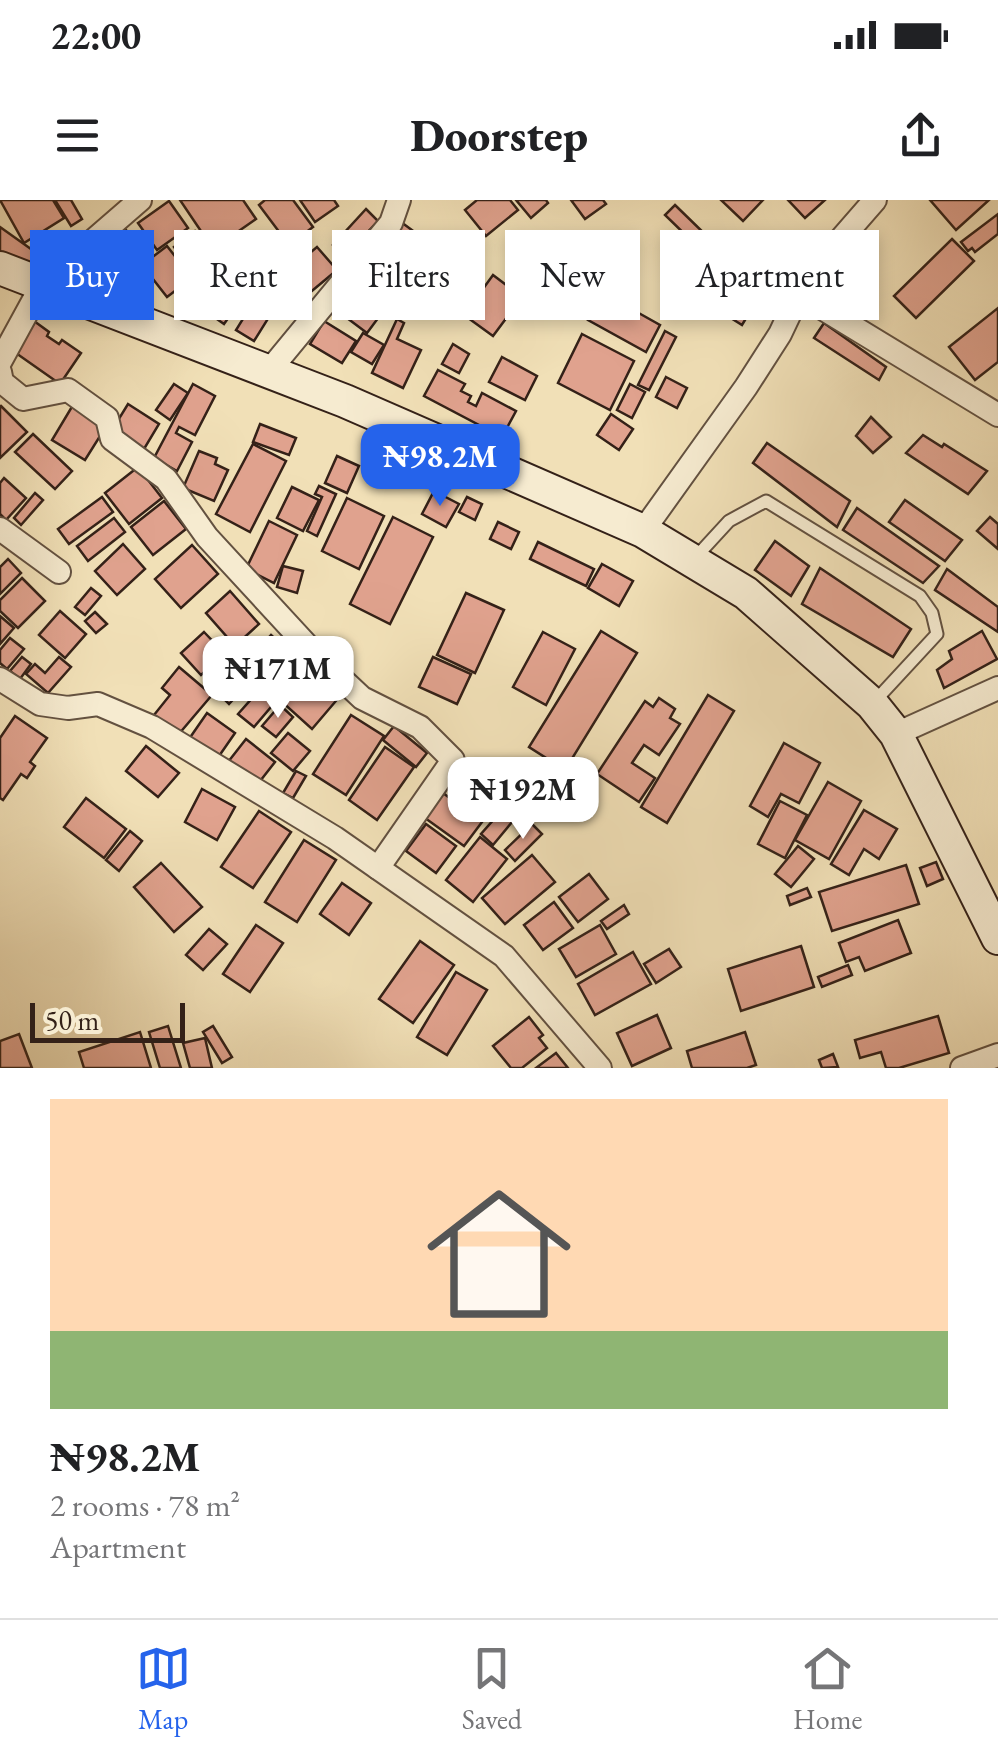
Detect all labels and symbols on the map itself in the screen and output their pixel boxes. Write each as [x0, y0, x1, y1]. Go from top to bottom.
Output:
pin: ₦98.2M [359, 424, 521, 509]
pin: ₦171M [208, 636, 348, 721]
pin: ₦192M [453, 757, 593, 842]
scale bar [30, 998, 185, 1043]

